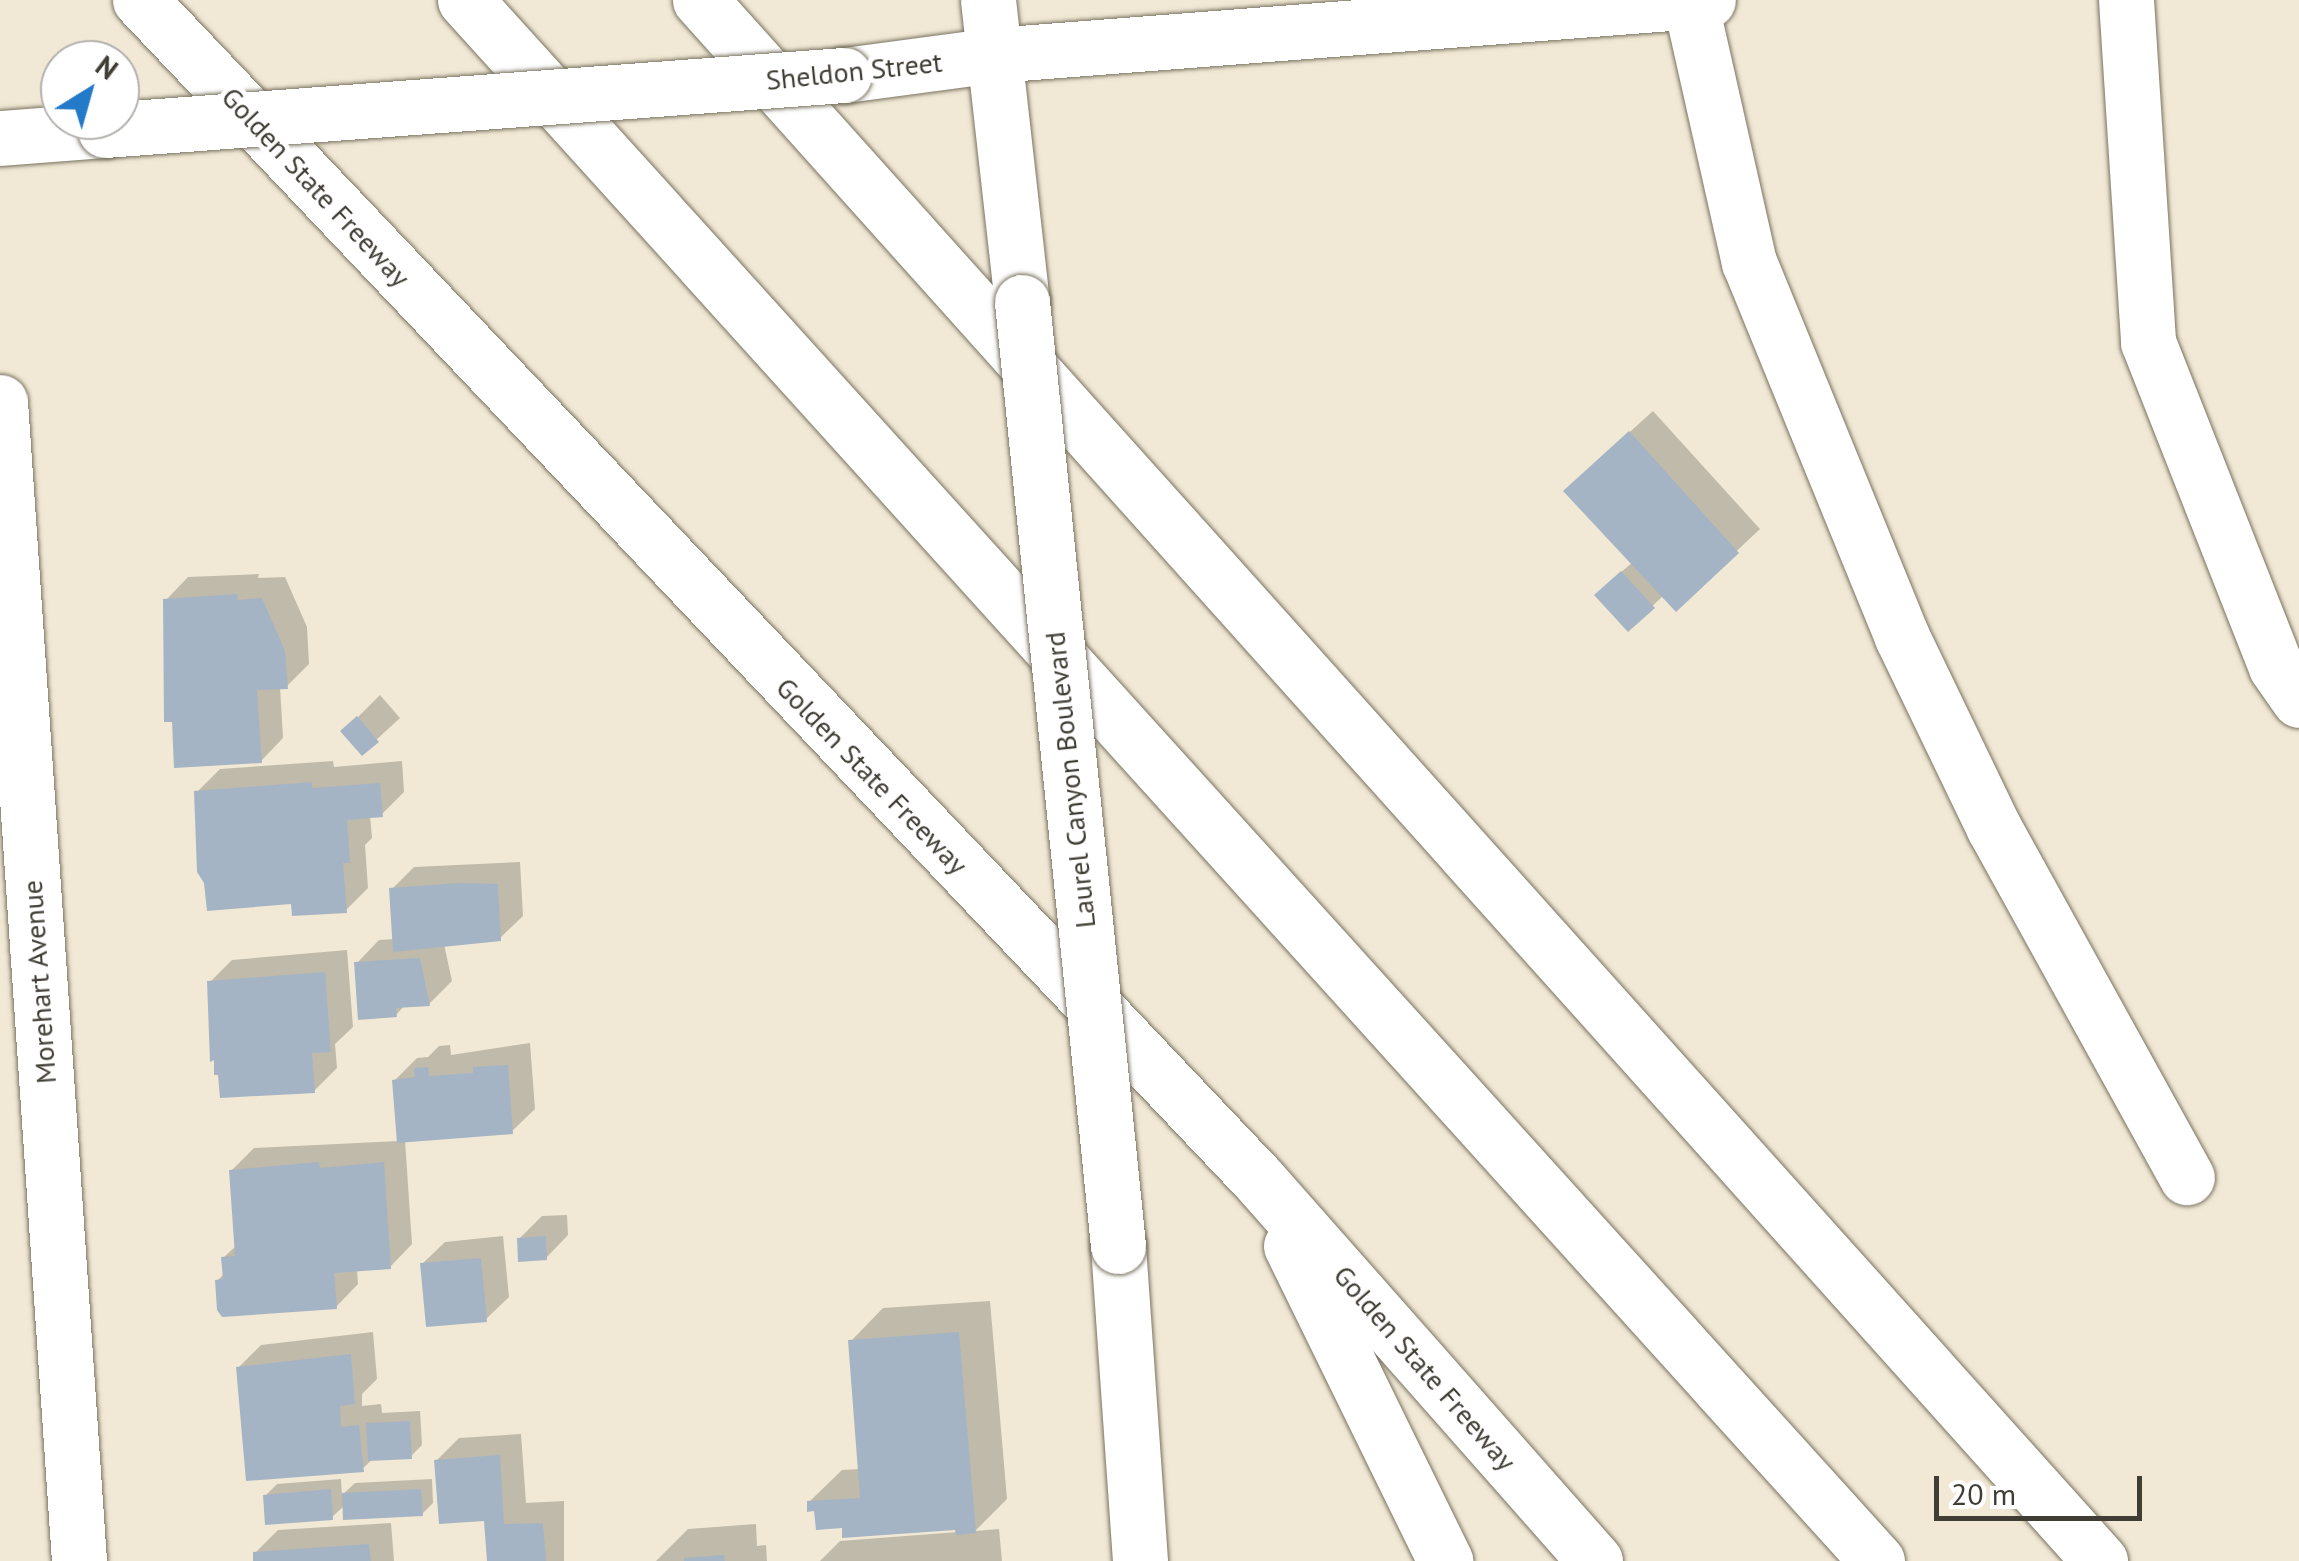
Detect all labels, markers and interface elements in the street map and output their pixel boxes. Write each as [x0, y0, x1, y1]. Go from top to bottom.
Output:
north arrow [40, 40, 140, 140]
street label: Sheldon Street [764, 45, 944, 97]
text: N [89, 47, 126, 88]
street label: Golden State Freeway [215, 80, 417, 294]
street label: Laurel Canyon Boulevard [1038, 630, 1102, 930]
street label: Golden State Freeway [769, 671, 975, 881]
street label: Morehart Avenue [15, 879, 63, 1085]
street label: Golden State Freeway [1327, 1259, 1523, 1477]
scale bar [1939, 1456, 2146, 1518]
text: 20 m [1951, 1474, 2016, 1513]

